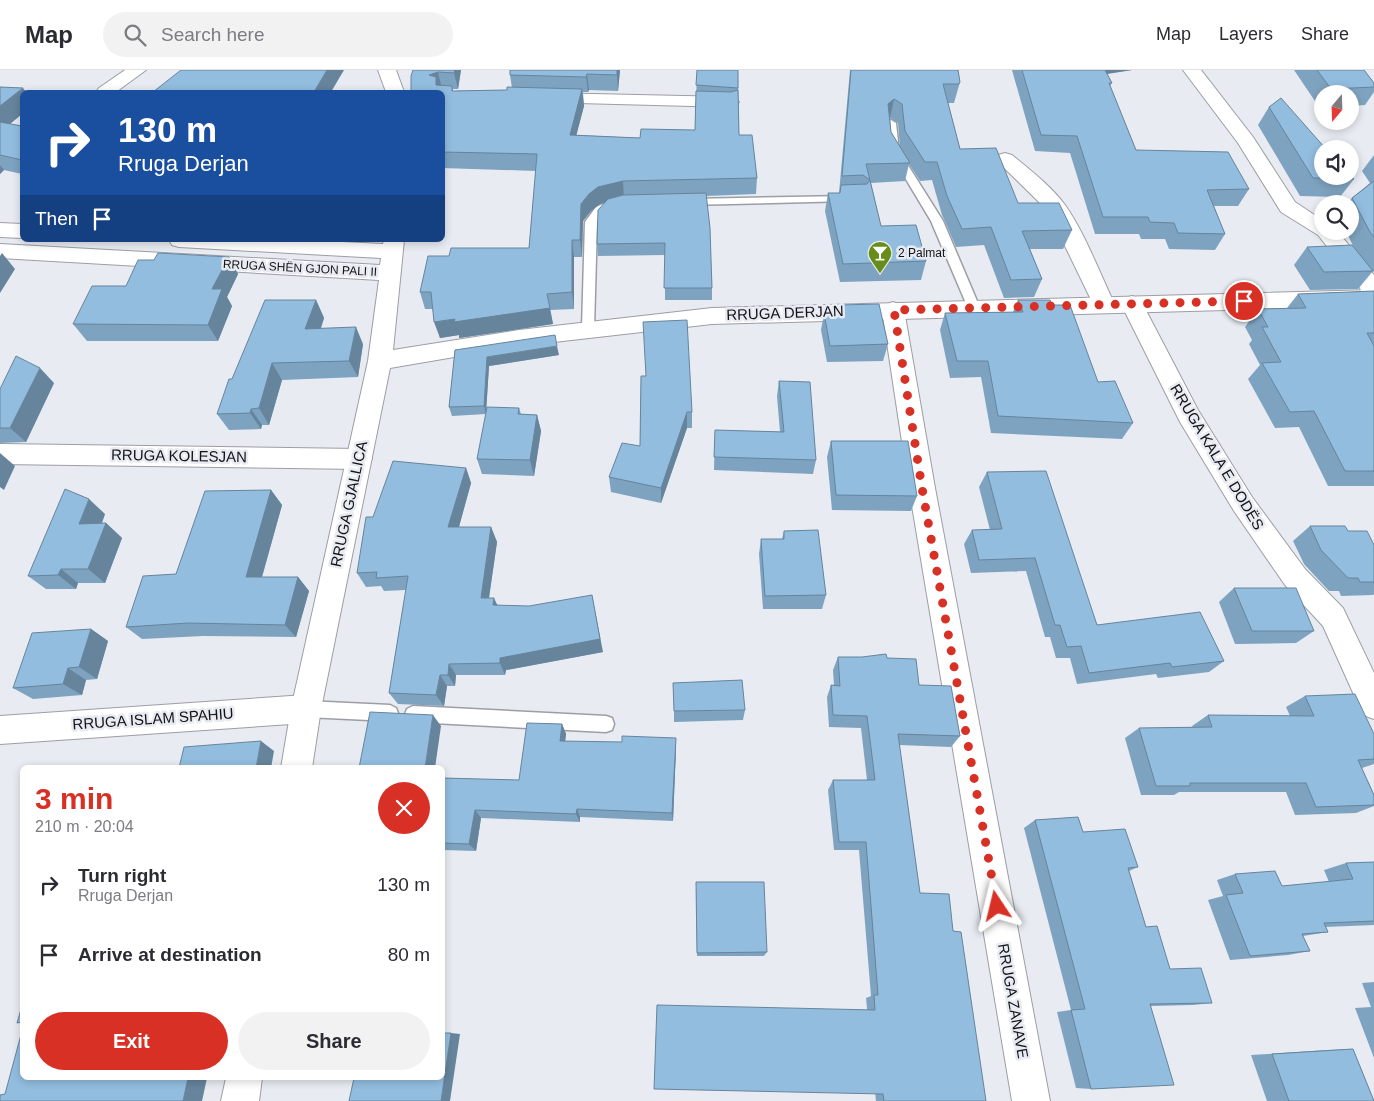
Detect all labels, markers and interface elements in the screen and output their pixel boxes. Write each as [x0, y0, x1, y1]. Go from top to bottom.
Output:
search box [103, 12, 453, 57]
text: Map [25, 21, 73, 48]
icon: search [121, 21, 149, 49]
text: Search here [161, 24, 265, 45]
text: Map [1156, 24, 1191, 44]
text: Layers [1219, 24, 1273, 44]
text: Share [1301, 24, 1349, 44]
north arrow [1314, 85, 1359, 130]
map controls [1314, 85, 1359, 240]
icon: right [35, 110, 100, 175]
text: 130 m [118, 110, 217, 149]
button: sound [1314, 140, 1359, 185]
text: Rruga Derjan [118, 151, 249, 176]
button: search [1314, 195, 1359, 240]
icon: arrive [88, 205, 116, 233]
text: Then [35, 208, 78, 229]
bar icon: 2 Palmat [867, 240, 893, 274]
place label: 2 Palmat [898, 246, 946, 260]
street label: RRUGA SHËN GJON PALI II [222, 257, 378, 279]
pin [1223, 280, 1265, 322]
icon: arrive [1230, 287, 1258, 315]
street label: RRUGA DERJAN [726, 302, 844, 323]
street label: RRUGA KALA E DODËS [1167, 381, 1268, 533]
street label: RRUGA GJALLICA [327, 439, 370, 568]
street label: RRUGA KOLESJAN [111, 446, 247, 465]
street label: RRUGA ISLAM SPAHIU [72, 704, 234, 733]
text: 3 min [35, 782, 113, 815]
button: close [378, 782, 430, 834]
text: 210 m · 20:04 [35, 818, 134, 835]
text: Turn right [78, 865, 166, 886]
icon: right [35, 871, 63, 899]
text: 130 m [377, 874, 430, 895]
position arrow [970, 879, 1022, 931]
text: Rruga Derjan [78, 887, 173, 904]
icon: arrive [35, 941, 63, 969]
street label: RRUGA ZANAVE [995, 942, 1032, 1060]
text: Arrive at destination [78, 944, 262, 965]
text: 80 m [388, 944, 430, 965]
button: Exit [35, 1012, 228, 1070]
button: Share [238, 1012, 430, 1070]

